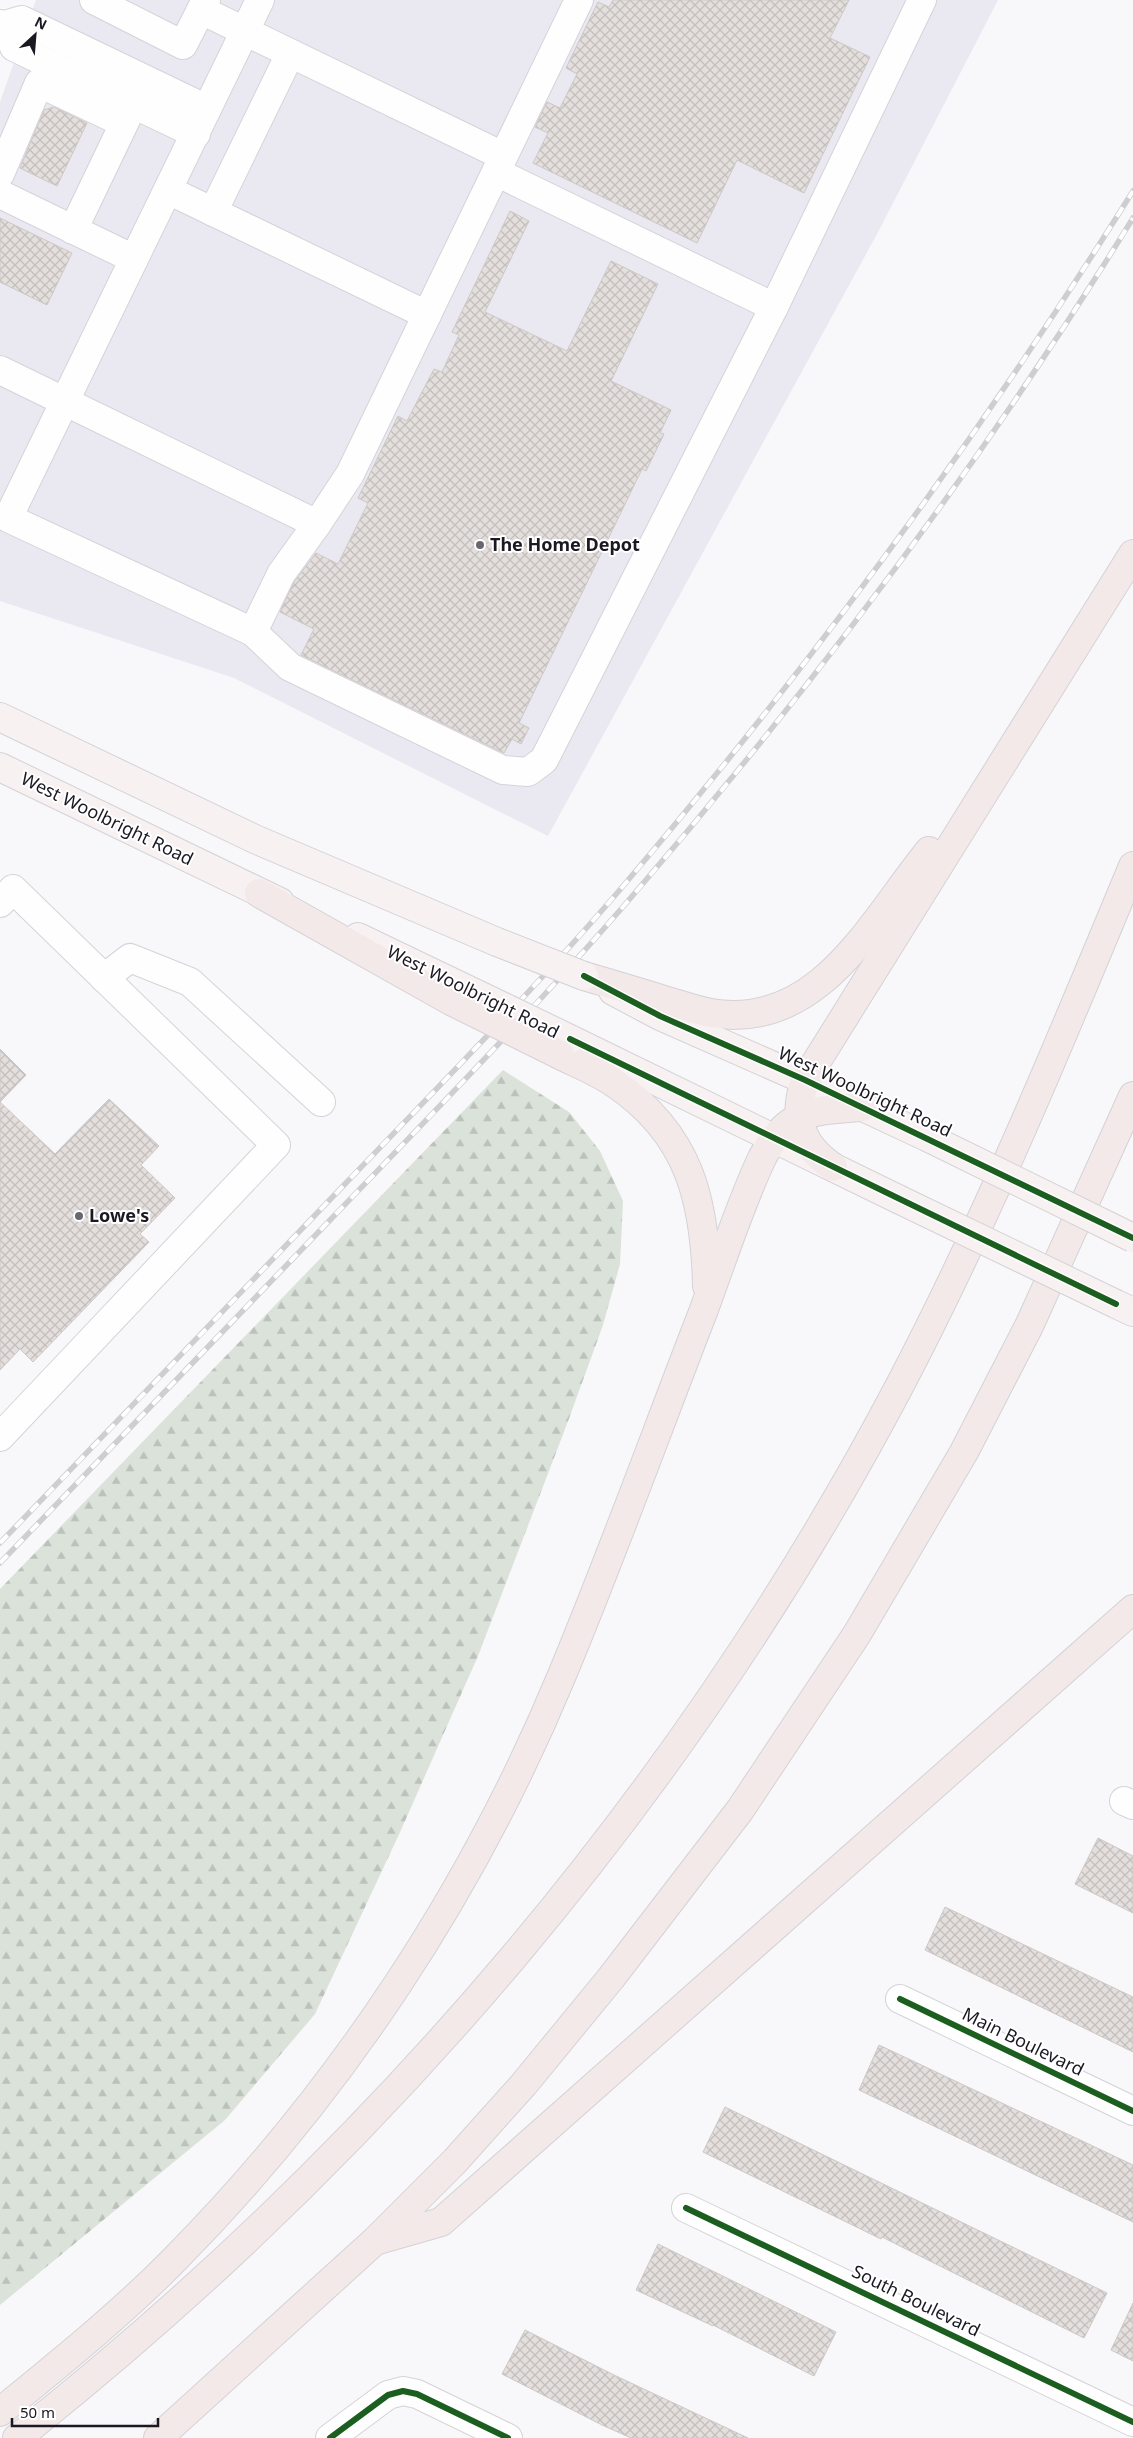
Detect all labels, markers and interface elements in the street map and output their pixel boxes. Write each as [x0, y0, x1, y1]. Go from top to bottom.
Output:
north arrow [10, 10, 60, 60]
text: N [32, 12, 50, 34]
place label: The Home Depot [490, 532, 640, 556]
marker: The Home Depot [474, 539, 486, 551]
street label: West Woolbright Road [17, 766, 198, 870]
street label: West Woolbright Road [383, 939, 564, 1043]
street label: West Woolbright Road [775, 1040, 956, 1142]
place label: Lowe's [89, 1203, 149, 1227]
marker: Lowe's [73, 1210, 85, 1222]
street label: Main Boulevard [959, 2001, 1088, 2081]
street label: South Boulevard [848, 2259, 984, 2342]
scale bar [12, 2396, 159, 2428]
text: 50 m [20, 2402, 55, 2422]

